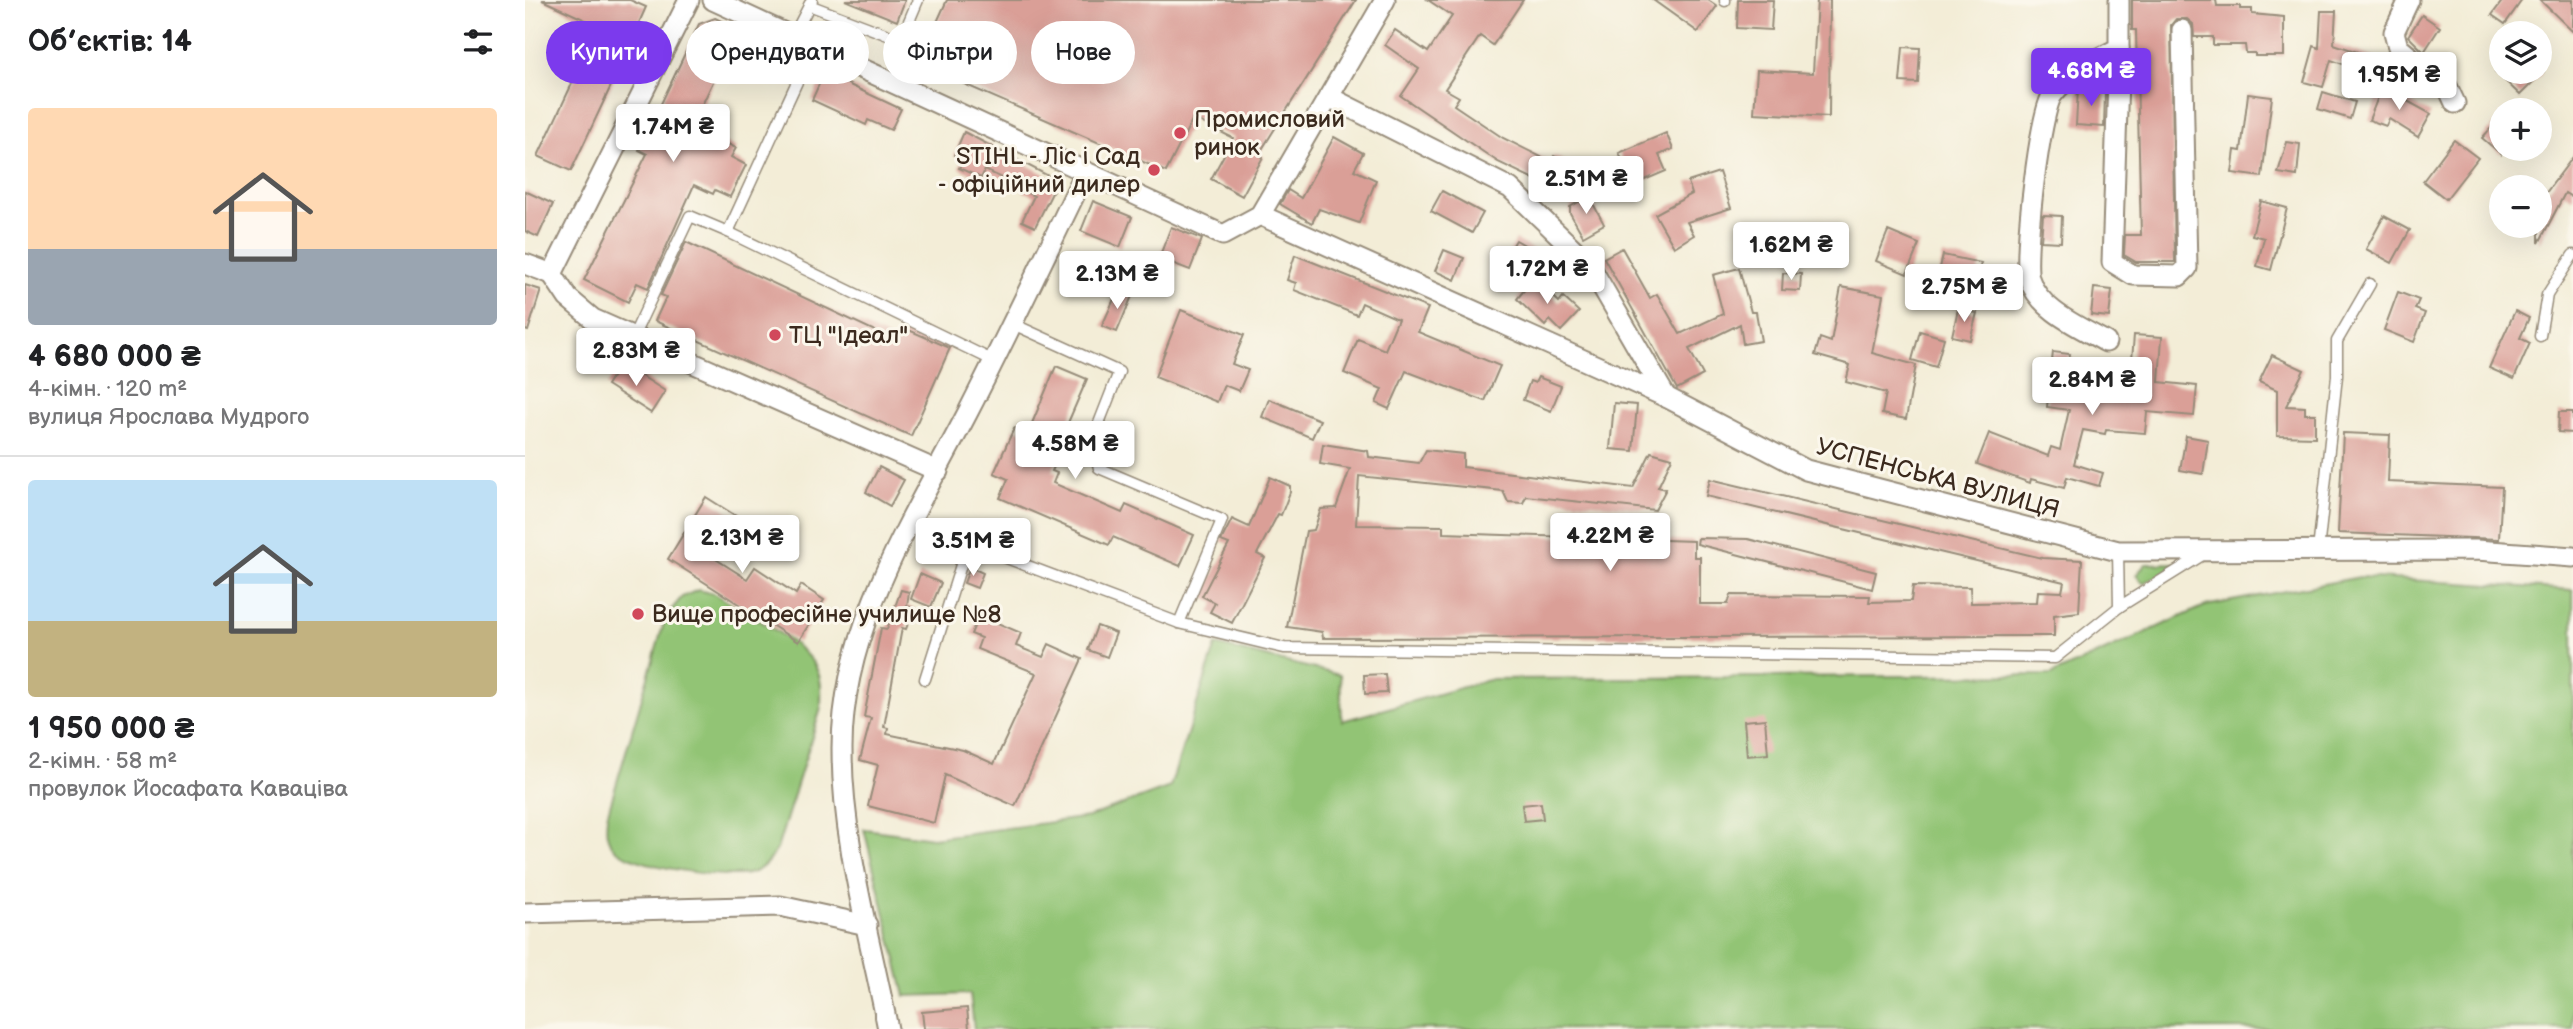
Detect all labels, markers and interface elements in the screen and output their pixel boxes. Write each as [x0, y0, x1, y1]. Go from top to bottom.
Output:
chip: Купити [546, 21, 672, 84]
chip: Орендувати [686, 21, 869, 84]
chip: Фільтри [883, 21, 1017, 84]
chip: Нове [1031, 21, 1135, 84]
map controls [2489, 21, 2552, 238]
button: layers [2489, 21, 2552, 84]
icon: filters [459, 23, 497, 61]
text: Об’єктів: 14 [28, 24, 192, 60]
pin: 4.68M ₴ [2026, 48, 2156, 108]
pin: 1.95M ₴ [2334, 52, 2464, 112]
text: 4.68M ₴ [2047, 57, 2135, 85]
text: 1.95M ₴ [2358, 61, 2440, 89]
button: + [2489, 98, 2552, 161]
pin: 1.74M ₴ [608, 104, 738, 164]
place label: Промисловий ринок [1194, 105, 1345, 162]
text: 1.74M ₴ [632, 113, 714, 141]
marker: Промисловий ринок [1172, 125, 1188, 141]
place label: STIHL - Ліс і Сад - офіційний дилер [938, 142, 1140, 199]
icon: home [200, 154, 326, 280]
pin: 2.51M ₴ [1521, 156, 1651, 216]
marker: STIHL - Ліс і Сад - офіційний дилер [1146, 162, 1162, 178]
text: 2.51M ₴ [1544, 165, 1628, 193]
button: − [2489, 175, 2552, 238]
pin: 1.62M ₴ [1726, 222, 1856, 282]
text: 1.62M ₴ [1749, 231, 1833, 259]
pin: 1.72M ₴ [1482, 246, 1612, 306]
pin: 2.13M ₴ [1052, 252, 1182, 311]
text: 1.72M ₴ [1506, 255, 1588, 283]
text: 2.13M ₴ [1075, 260, 1159, 288]
pin: 2.75M ₴ [1899, 264, 2029, 324]
text: 2.75M ₴ [1921, 273, 2007, 301]
place label: ТЦ "Ідеал" [789, 321, 908, 350]
marker: ТЦ "Ідеал" [767, 327, 783, 343]
pin: 2.83M ₴ [571, 328, 701, 388]
text: 2.83M ₴ [592, 337, 680, 365]
text: 4 680 000 ₴ [28, 339, 201, 375]
pin: 2.84M ₴ [2027, 358, 2157, 417]
text: 2.84M ₴ [2048, 366, 2136, 394]
text: 4-кімн. · 120 m² [28, 375, 187, 403]
text: вулиця Ярослава Мудрого [28, 403, 309, 431]
pin: 4.58M ₴ [1010, 421, 1140, 481]
text: 4.58M ₴ [1031, 430, 1119, 458]
street label: УСПЕНСЬКА ВУЛИЦЯ [1813, 432, 2063, 525]
pin: 4.22M ₴ [1545, 514, 1675, 573]
pin: 2.13M ₴ [677, 516, 807, 575]
pin: 3.51M ₴ [908, 518, 1038, 578]
text: 4.22M ₴ [1566, 522, 1654, 550]
text: 2.13M ₴ [700, 524, 784, 552]
icon: home [200, 526, 326, 652]
text: 3.51M ₴ [932, 527, 1014, 555]
place label: Вище професійне училище №8 [652, 600, 1002, 629]
marker: Вище професійне училище №8 [630, 606, 646, 622]
text: 1 950 000 ₴ [28, 711, 195, 747]
text: 2-кімн. · 58 m² [28, 747, 177, 775]
text: провулок Йосафата Каваціва [28, 775, 348, 803]

